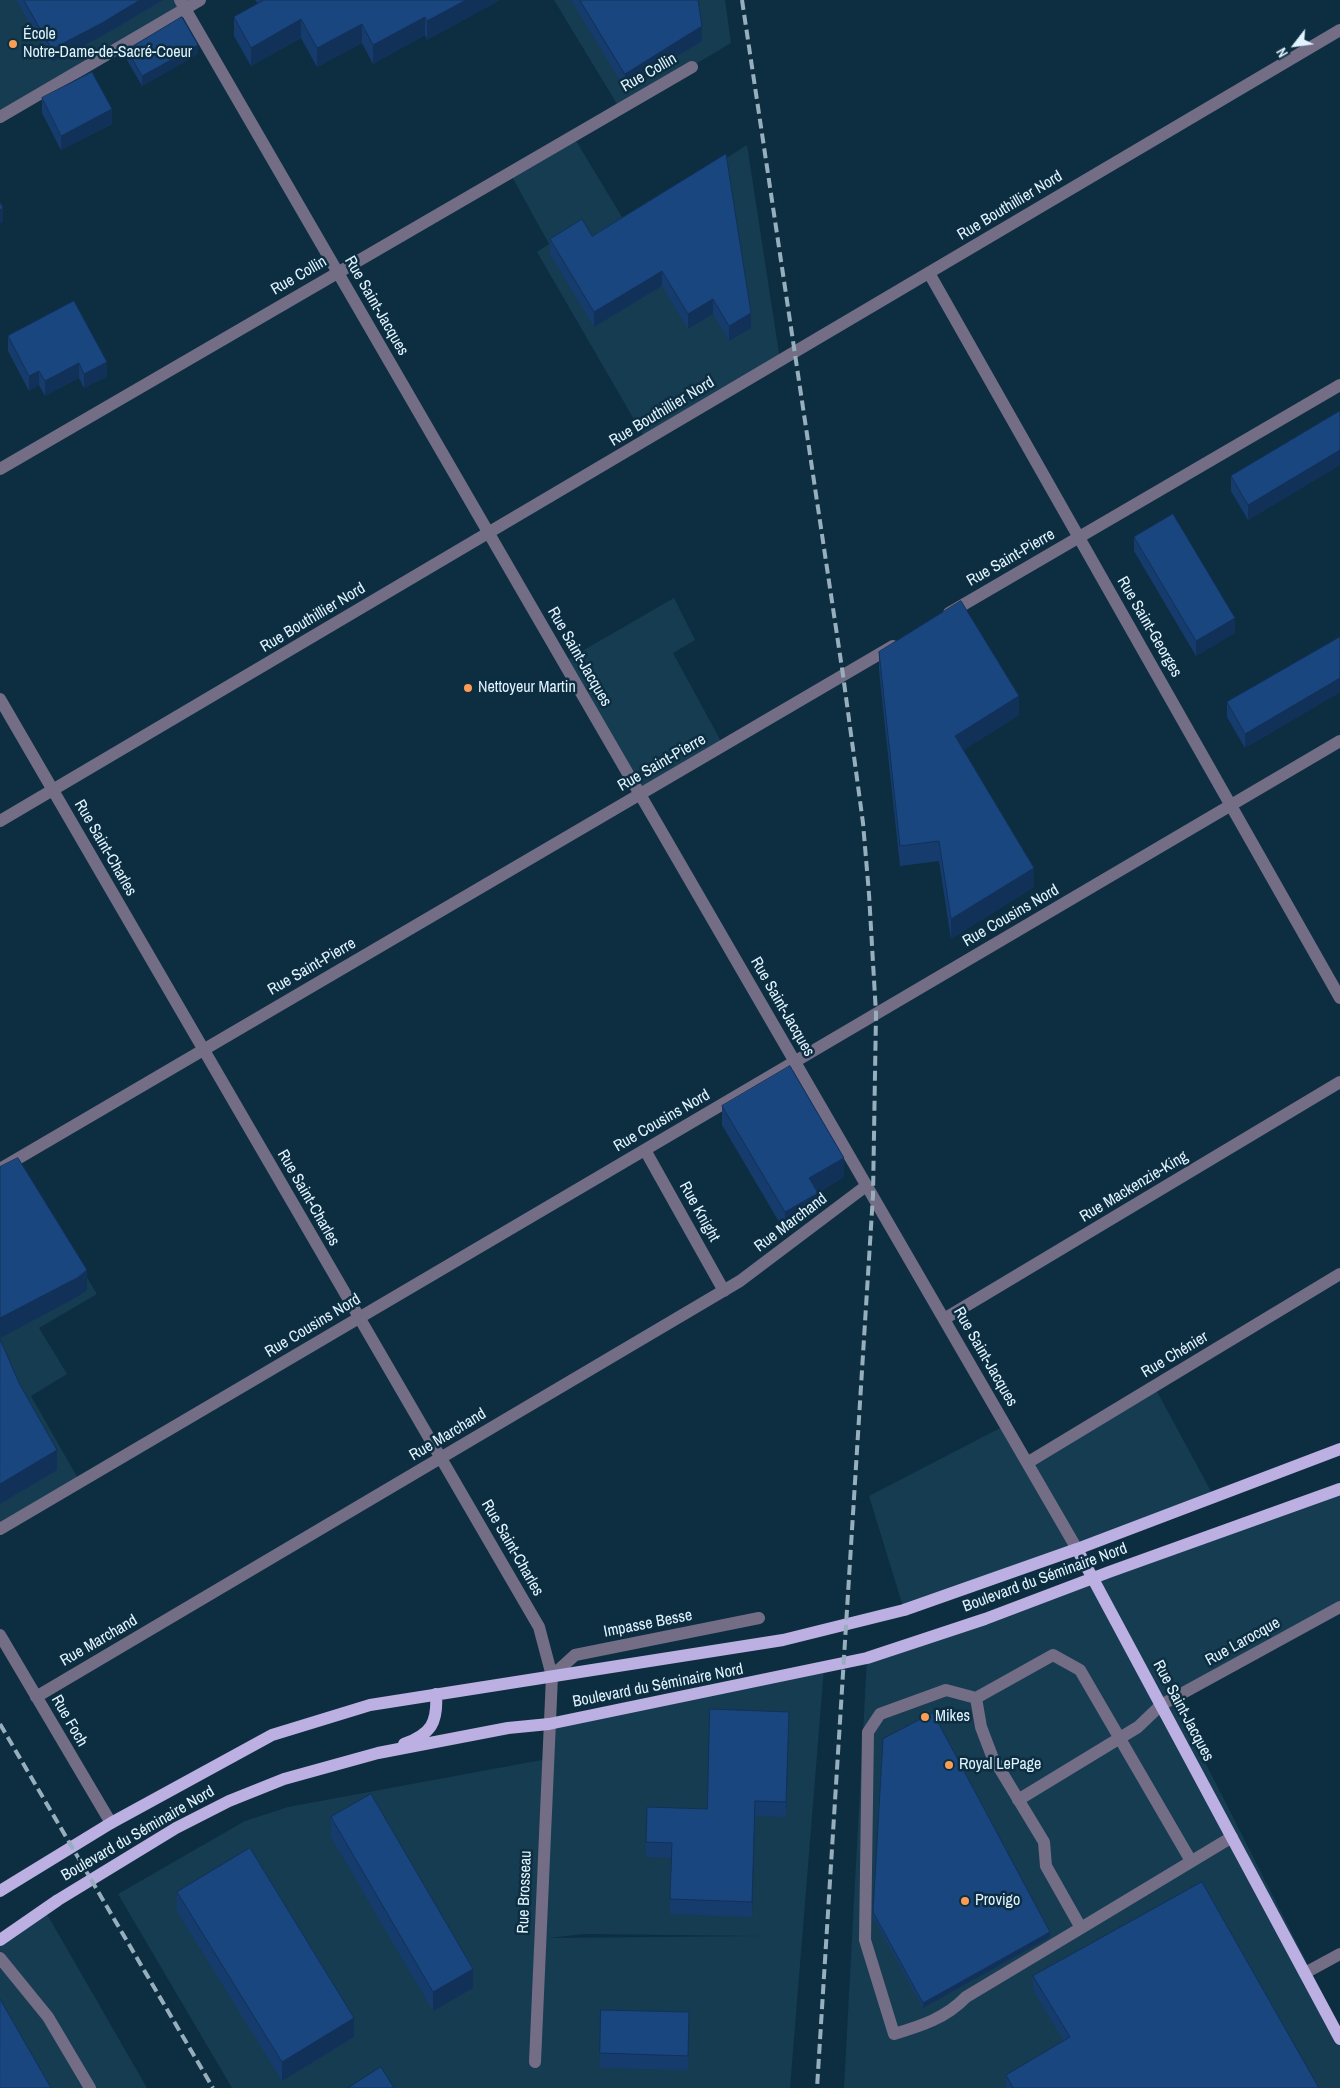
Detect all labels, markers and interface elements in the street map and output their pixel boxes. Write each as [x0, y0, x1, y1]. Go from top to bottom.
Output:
north arrow [1270, 20, 1320, 70]
place label: École Notre-Dame-de-Sacré-Coeur [23, 25, 192, 63]
marker: École Notre-Dame-de-Sacré-Coeur [7, 38, 19, 50]
text: N [1272, 44, 1292, 61]
street label: Rue Collin [618, 49, 680, 97]
street label: Rue Bouthillier Nord [954, 167, 1066, 245]
street label: Rue Collin [268, 252, 330, 300]
street label: Rue Saint-Jacques [340, 253, 412, 359]
street label: Rue Bouthillier Nord [606, 373, 718, 451]
street label: Rue Saint-Pierre [964, 525, 1058, 591]
street label: Rue Saint-Georges [1112, 573, 1186, 681]
street label: Rue Bouthillier Nord [257, 579, 369, 657]
street label: Rue Saint-Jacques [543, 604, 615, 710]
place label: Nettoyeur Martin [478, 678, 576, 698]
marker: Nettoyeur Martin [462, 682, 474, 694]
street label: Rue Saint-Pierre [615, 730, 709, 796]
street label: Rue Saint-Charles [70, 796, 140, 900]
street label: Rue Cousins Nord [959, 881, 1063, 951]
street label: Rue Saint-Pierre [265, 934, 359, 1000]
street label: Rue Saint-Jacques [746, 954, 818, 1060]
street label: Rue Cousins Nord [610, 1086, 714, 1156]
street label: Rue Saint-Charles [273, 1146, 343, 1250]
street label: Rue Mackenzie-King [1077, 1147, 1191, 1227]
street label: Rue Knight [675, 1179, 723, 1245]
street label: Rue Marchand [751, 1189, 831, 1257]
street label: Rue Cousins Nord [262, 1290, 364, 1362]
street label: Rue Saint-Jacques [949, 1304, 1021, 1410]
street label: Rue Chénier [1138, 1328, 1212, 1382]
street label: Rue Marchand [406, 1405, 490, 1465]
street label: Rue Saint-Charles [477, 1496, 547, 1600]
street label: Boulevard du Séminaire Nord [960, 1539, 1130, 1617]
street label: Impasse Besse [602, 1606, 694, 1642]
street label: Rue Marchand [57, 1611, 141, 1671]
street label: Rue Larocque [1202, 1614, 1284, 1670]
street label: Rue Saint-Jacques [1148, 1657, 1218, 1765]
street label: Boulevard du Séminaire Nord [571, 1660, 745, 1712]
street label: Rue Foch [47, 1692, 91, 1750]
place label: Mikes [935, 1707, 970, 1727]
marker: Mikes [919, 1711, 931, 1723]
place label: Royal LePage [959, 1755, 1041, 1775]
marker: Royal LePage [943, 1759, 955, 1771]
street label: Boulevard du Séminaire Nord [58, 1782, 218, 1886]
street label: Rue Brosseau [514, 1850, 536, 1934]
place label: Provigo [975, 1891, 1020, 1911]
marker: Provigo [959, 1895, 971, 1907]

